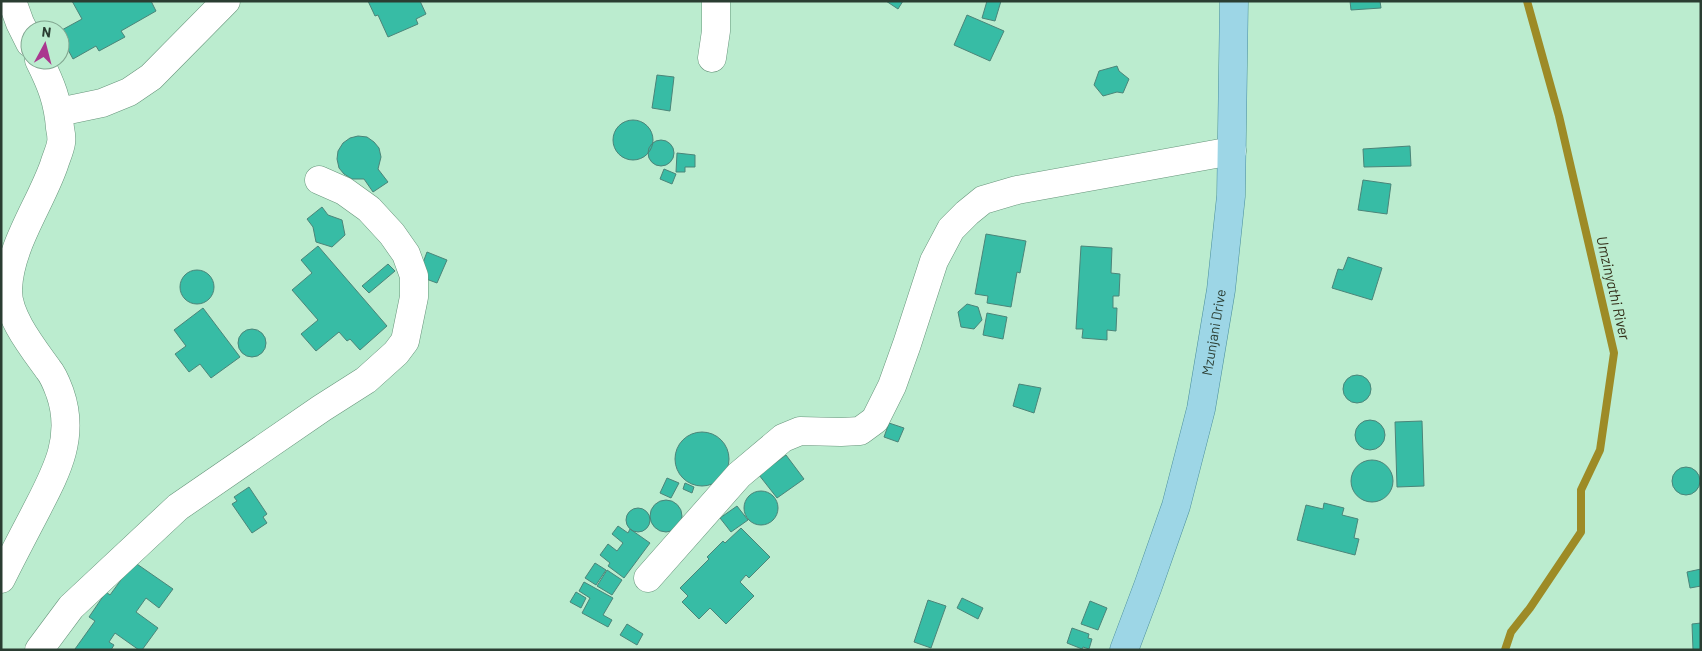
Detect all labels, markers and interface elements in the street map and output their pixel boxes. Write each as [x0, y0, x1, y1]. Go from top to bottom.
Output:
north arrow [20, 20, 70, 70]
text: N [41, 23, 52, 41]
water label: Umzinyathi River [1593, 234, 1635, 342]
street label: Mzunjani Drive [1198, 288, 1229, 377]

